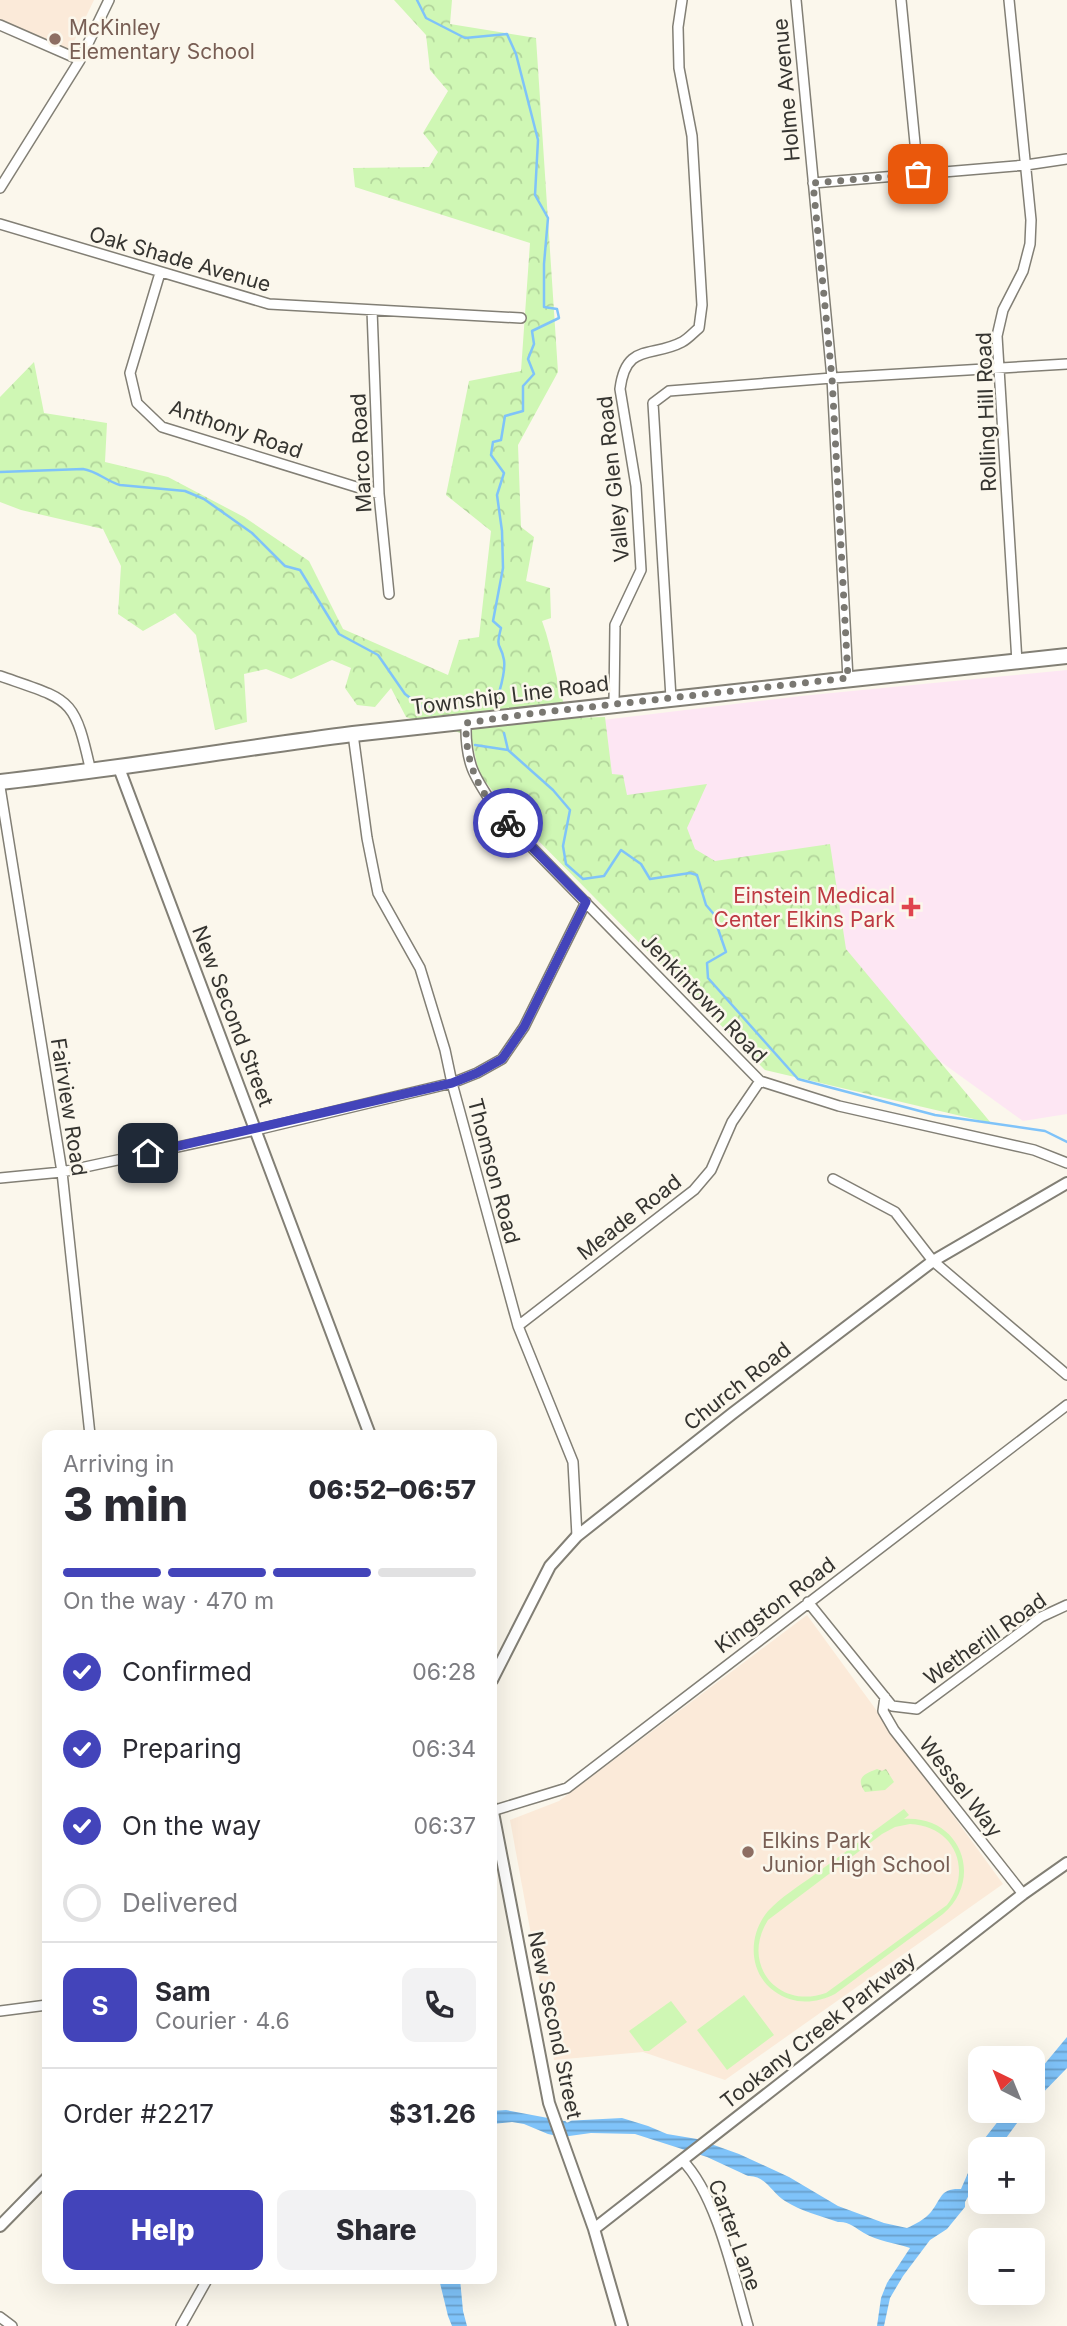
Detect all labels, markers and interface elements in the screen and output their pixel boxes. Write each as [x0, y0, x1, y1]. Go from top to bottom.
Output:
place label: McKinley Elementary School [69, 15, 255, 64]
street label: Holme Avenue [767, 17, 805, 163]
marker: McKinley Elementary School [47, 31, 63, 47]
pin [888, 144, 948, 204]
icon: bag [899, 155, 937, 193]
street label: Oak Shade Avenue [86, 221, 274, 297]
street label: Rolling Hill Road [971, 332, 1001, 492]
street label: Marco Road [345, 393, 377, 513]
street label: Anthony Road [166, 395, 306, 463]
street label: Valley Glen Road [592, 395, 634, 563]
street label: Township Line Road [410, 670, 610, 720]
courier [473, 788, 543, 858]
icon: bike [489, 804, 527, 842]
place label: Einstein Medical Center Elkins Park [714, 883, 895, 932]
marker: Einstein Medical Center Elkins Park [901, 897, 921, 917]
street label: New Second Street [187, 922, 279, 1110]
street label: Jenkintown Road [636, 928, 772, 1068]
street label: Fairview Road [46, 1036, 92, 1178]
street label: Thomson Road [463, 1096, 525, 1246]
pin [118, 1123, 178, 1183]
icon: home [129, 1134, 167, 1172]
street label: Meade Road [572, 1169, 686, 1265]
street label: Church Road [679, 1337, 795, 1435]
text: Arriving in [63, 1450, 174, 1478]
text: 06:52–06:57 [309, 1474, 476, 1505]
text: 3 min [63, 1476, 188, 1532]
street label: Kingston Road [710, 1552, 840, 1658]
text: On the way · 470 m [63, 1587, 274, 1615]
street label: Wetherill Road [919, 1588, 1051, 1690]
icon: check [63, 1653, 101, 1691]
text: Confirmed [122, 1656, 252, 1687]
text: 06:28 [412, 1658, 476, 1686]
icon: check [63, 1730, 101, 1768]
street label: Wessel Way [914, 1732, 1008, 1842]
text: Preparing [122, 1733, 242, 1764]
text: 06:34 [412, 1735, 476, 1763]
icon: check [63, 1807, 101, 1845]
text: On the way [122, 1810, 261, 1841]
text: 06:37 [413, 1812, 476, 1840]
place label: Elkins Park Junior High School [762, 1828, 950, 1877]
marker: Elkins Park Junior High School [740, 1844, 756, 1860]
text: Delivered [122, 1887, 238, 1918]
street label: New Second Street [523, 1929, 587, 2121]
street label: Tookany Creek Parkway [716, 1946, 921, 2114]
button: phone [402, 1968, 476, 2042]
text: Sam [155, 1976, 211, 2007]
text: S [91, 1990, 109, 2021]
text: Courier · 4.6 [155, 2007, 290, 2035]
north arrow [968, 2046, 1045, 2123]
map controls [968, 2046, 1045, 2305]
text: Order #2217 [63, 2098, 214, 2129]
text: $31.26 [389, 2098, 476, 2129]
button: + [968, 2137, 1045, 2214]
street label: Carter Lane [703, 2176, 767, 2294]
button: Help [63, 2190, 263, 2270]
button: Share [277, 2190, 476, 2270]
button: − [968, 2228, 1045, 2305]

